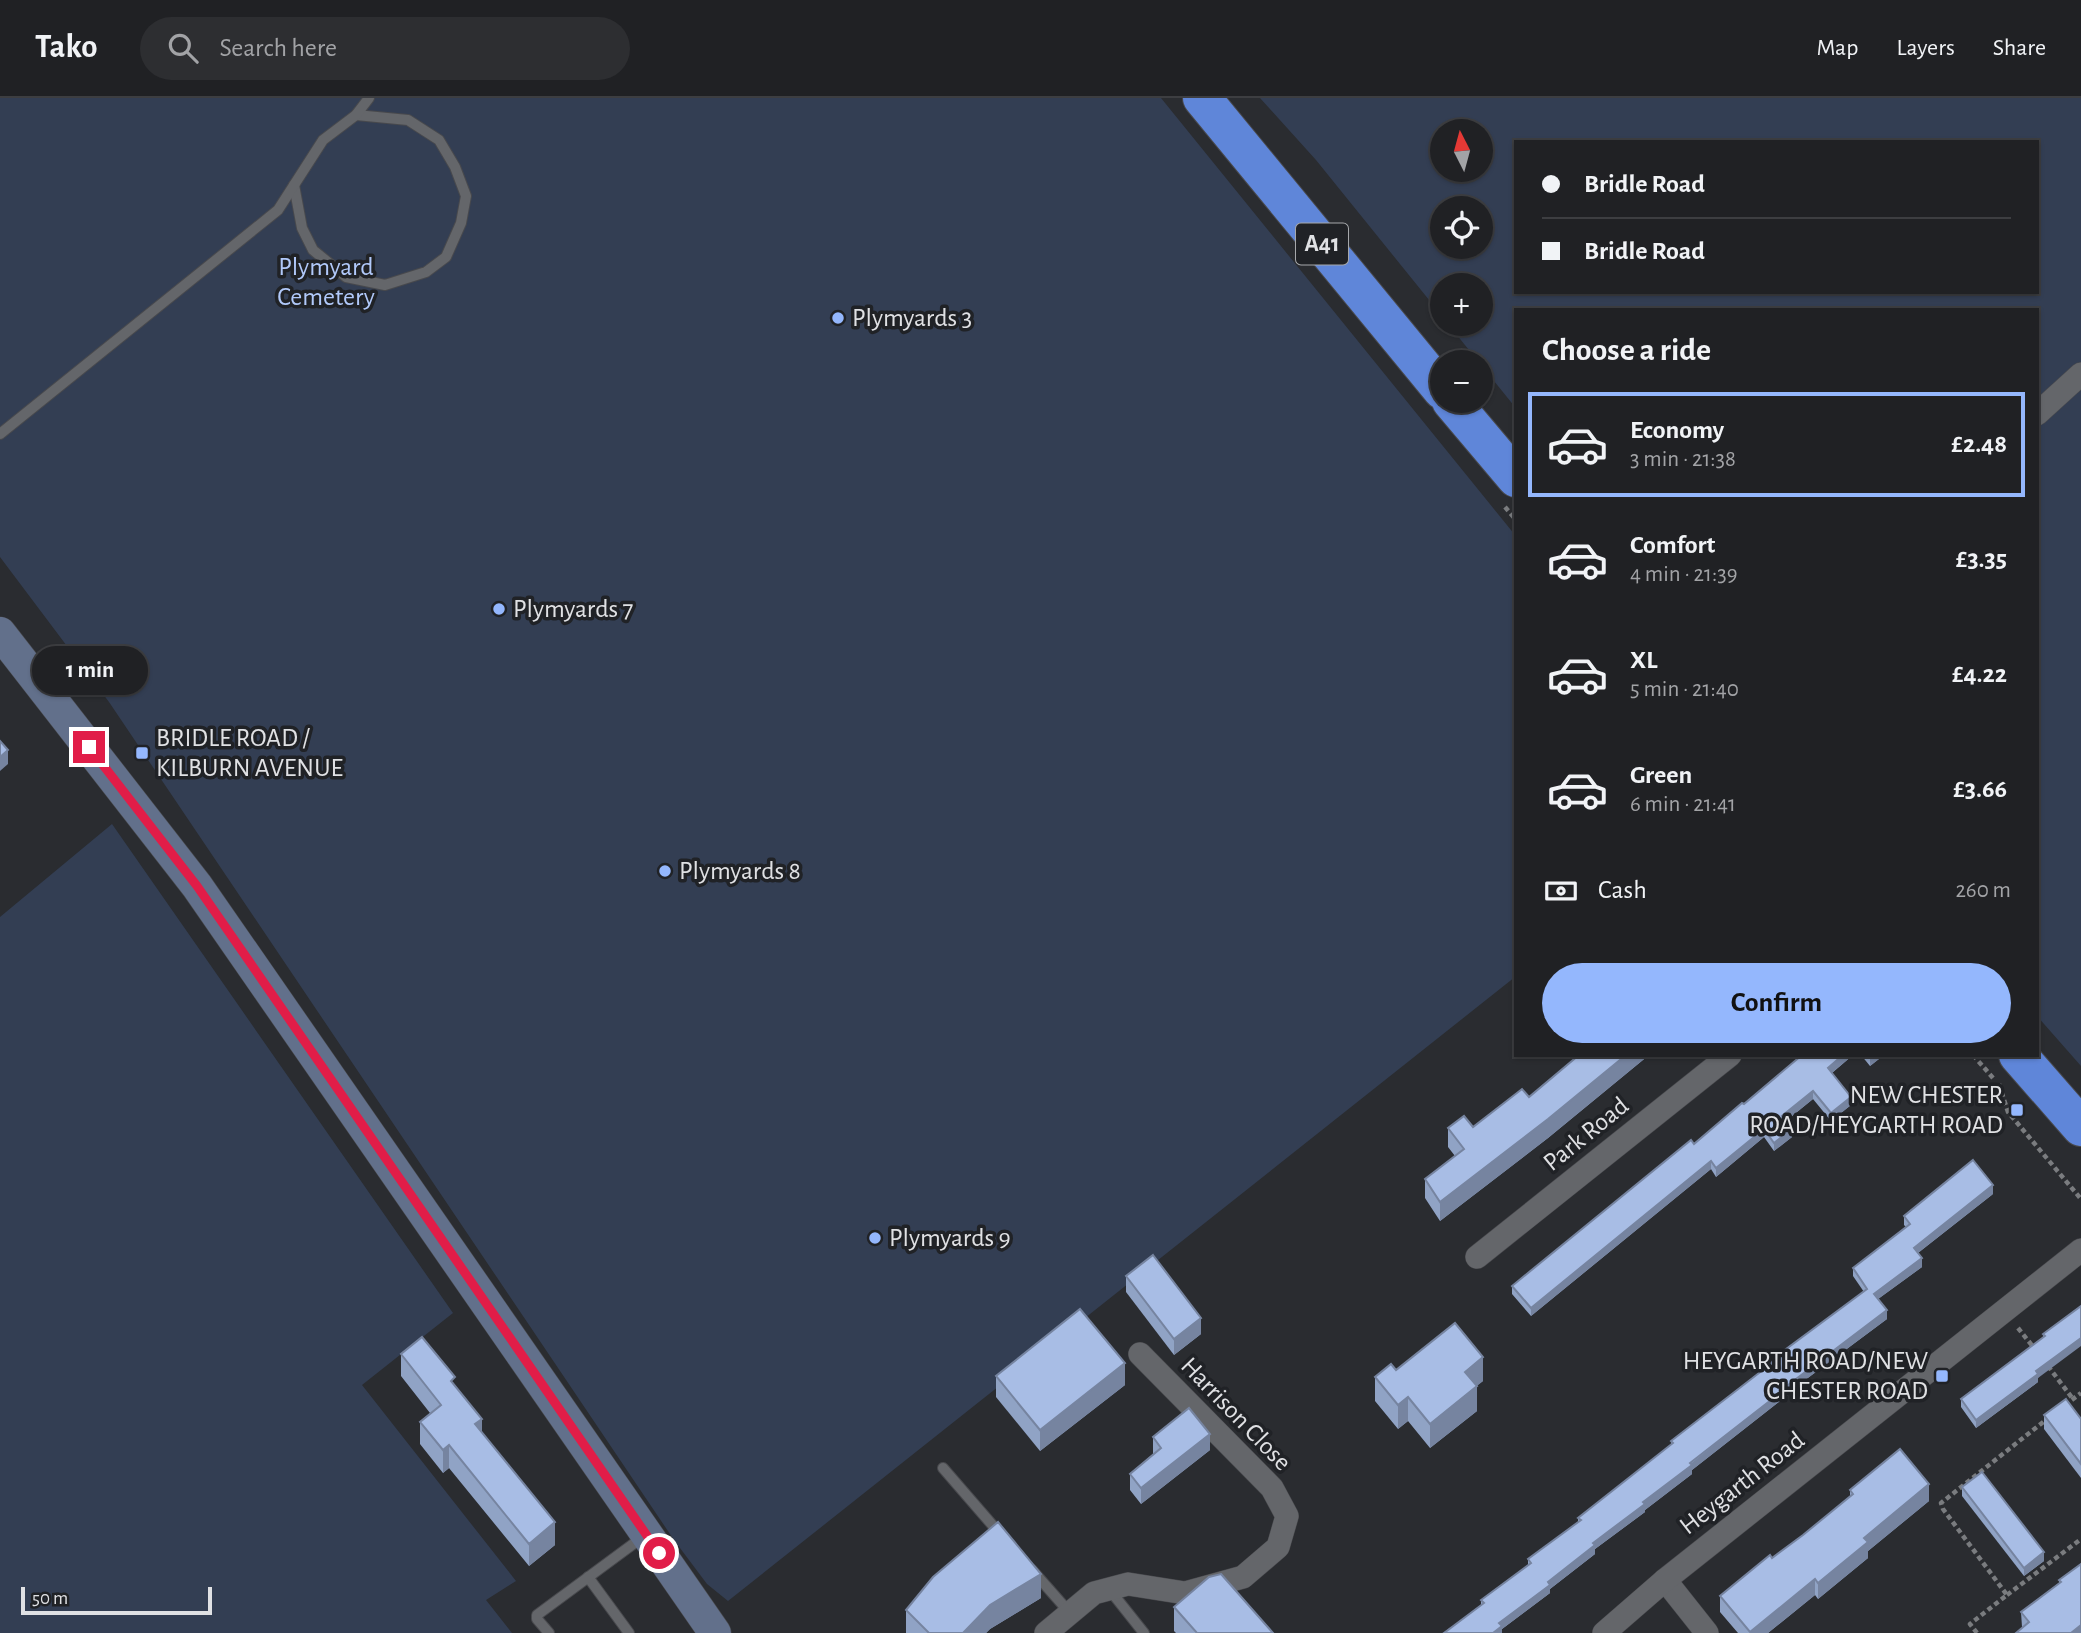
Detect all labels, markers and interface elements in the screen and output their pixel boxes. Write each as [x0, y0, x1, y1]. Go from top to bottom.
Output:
search box [140, 17, 630, 80]
icon: search [164, 29, 202, 67]
text: Tako [35, 31, 98, 64]
text: Search here [220, 35, 337, 61]
text: Map [1816, 36, 1858, 60]
text: Layers [1896, 36, 1955, 60]
text: Share [1993, 36, 2046, 60]
north arrow [1430, 119, 1493, 182]
map controls [1430, 119, 1493, 413]
text: Bridle Road [1584, 171, 1705, 197]
button: locate [1430, 196, 1493, 259]
road number: A41 [1296, 224, 1348, 264]
text: Bridle Road [1584, 238, 1705, 264]
park label: Plymyard Cemetery [277, 254, 375, 310]
button: + [1430, 273, 1493, 336]
place label: Plymyards 3 [852, 305, 972, 331]
marker: Plymyards 3 [830, 310, 846, 326]
text: Choose a ride [1542, 334, 1711, 366]
button: − [1430, 350, 1493, 413]
icon: car [1546, 413, 1609, 476]
text: Economy [1630, 417, 1724, 443]
text: £2.48 [1951, 431, 2007, 457]
text: 3 min · 21:38 [1630, 448, 1736, 471]
icon: car [1546, 528, 1609, 591]
text: Comfort [1630, 532, 1715, 558]
text: £3.35 [1956, 546, 2007, 572]
text: 4 min · 21:39 [1630, 563, 1737, 586]
place label: Plymyards 7 [513, 596, 634, 622]
marker: Plymyards 7 [491, 601, 507, 617]
icon: car [1546, 643, 1609, 706]
callout: 1 min [31, 646, 147, 694]
text: XL [1630, 647, 1657, 673]
text: 1 min [66, 659, 114, 682]
text: £4.22 [1952, 661, 2007, 687]
text: 5 min · 21:40 [1630, 678, 1739, 701]
place label: BRIDLE ROAD / KILBURN AVENUE [156, 725, 343, 781]
route end [73, 731, 105, 763]
marker: BRIDLE ROAD / KILBURN AVENUE [134, 745, 150, 761]
icon: car [1546, 758, 1609, 821]
text: Green [1630, 762, 1692, 788]
text: £3.66 [1953, 776, 2007, 802]
text: 6 min · 21:41 [1630, 793, 1736, 816]
place label: Plymyards 8 [679, 858, 801, 884]
marker: Plymyards 8 [657, 863, 673, 879]
icon: cash [1542, 872, 1580, 910]
text: Cash [1598, 877, 1647, 903]
text: 260 m [1955, 879, 2011, 902]
button: Confirm [1542, 963, 2011, 1043]
place label: NEW CHESTER ROAD/HEYGARTH ROAD [1749, 1082, 2003, 1138]
street label: Park Road [1539, 1092, 1633, 1176]
marker: NEW CHESTER ROAD/HEYGARTH ROAD [2009, 1102, 2025, 1118]
place label: Plymyards 9 [889, 1225, 1011, 1251]
marker: Plymyards 9 [867, 1230, 883, 1246]
place label: HEYGARTH ROAD/NEW CHESTER ROAD [1683, 1348, 1929, 1404]
street label: Harrison Close [1176, 1352, 1296, 1476]
marker: HEYGARTH ROAD/NEW CHESTER ROAD [1934, 1368, 1950, 1384]
street label: Heygarth Road [1675, 1427, 1809, 1539]
route start [643, 1537, 675, 1569]
scale bar [21, 1584, 212, 1616]
text: 50 m [32, 1589, 68, 1608]

